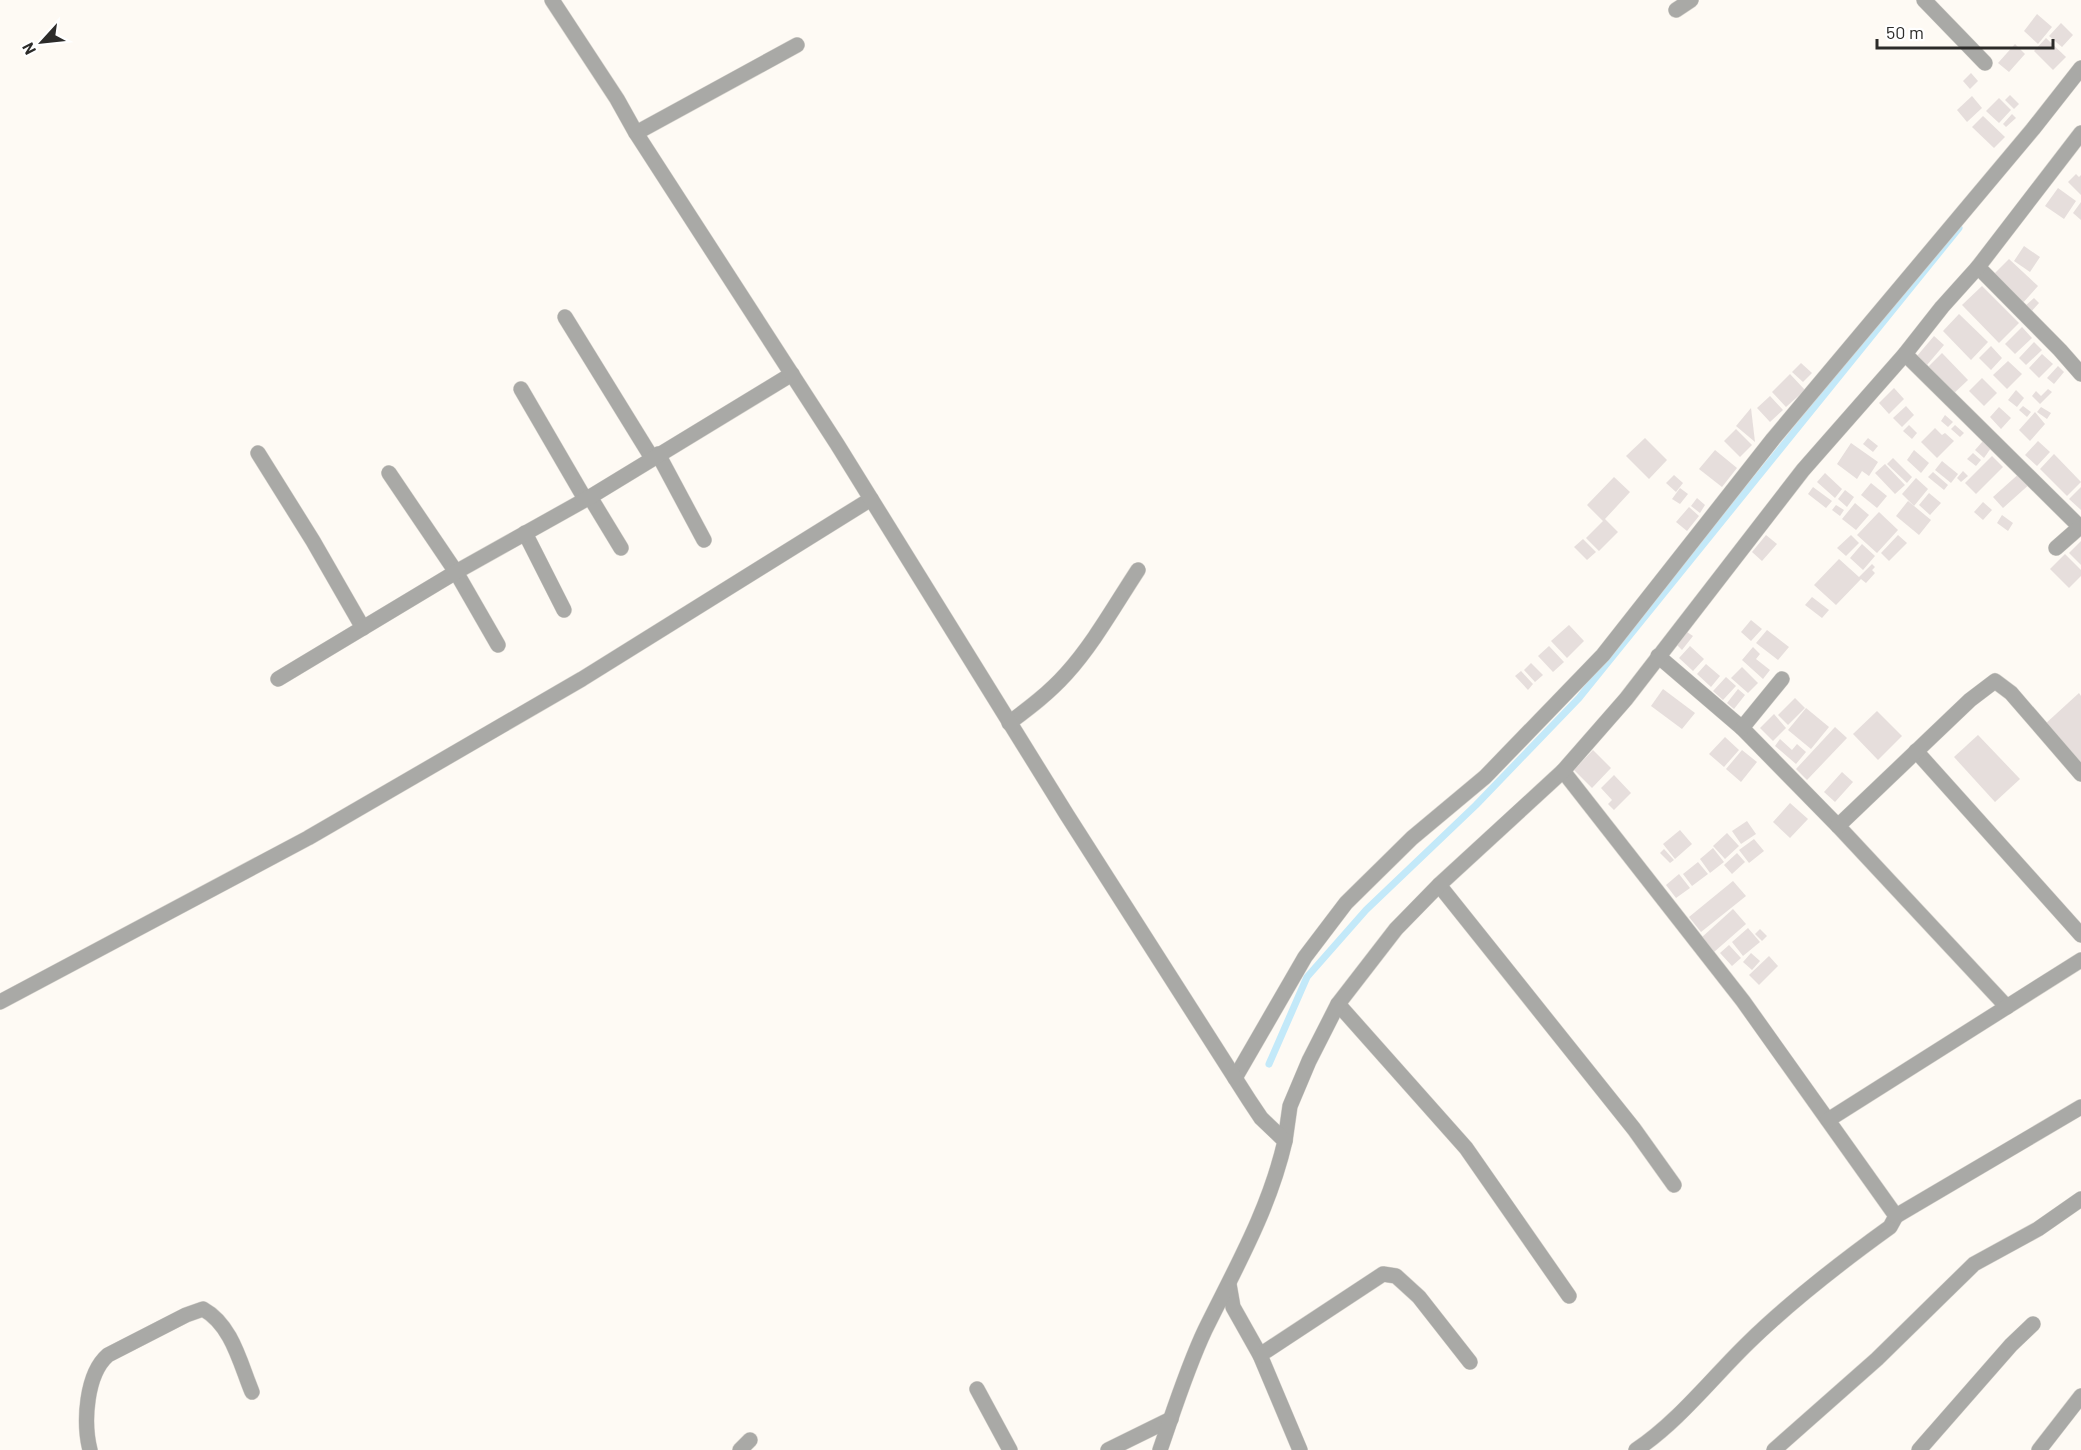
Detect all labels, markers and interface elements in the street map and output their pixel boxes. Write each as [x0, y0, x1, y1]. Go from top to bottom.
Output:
north arrow [12, 12, 72, 72]
scale bar [1877, 12, 2052, 50]
text: 50 m [1886, 21, 1924, 43]
text: N [17, 40, 39, 58]

